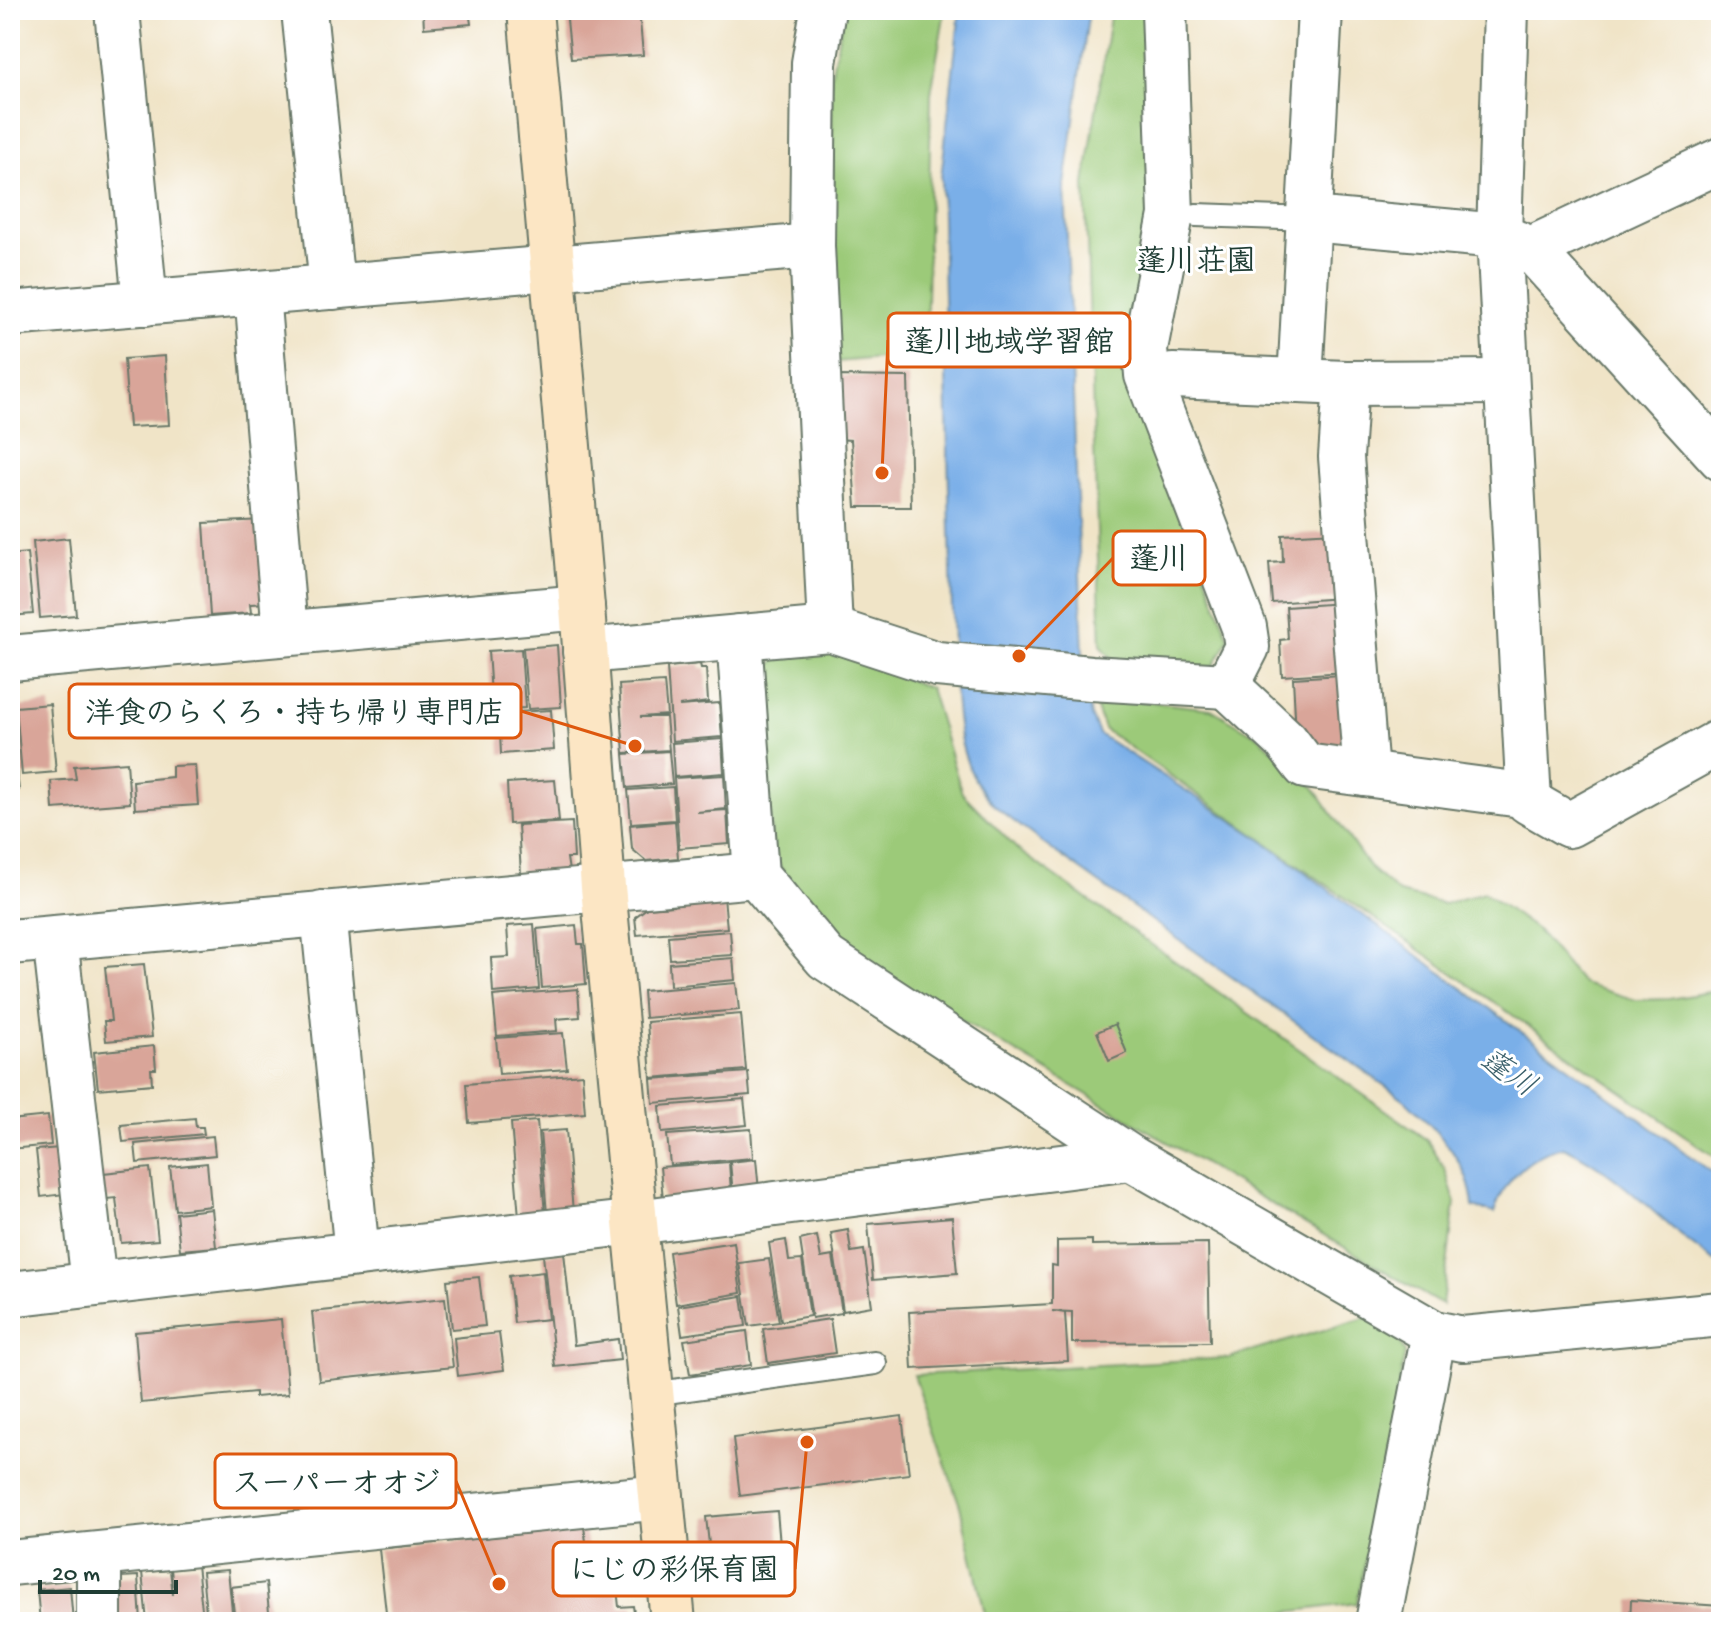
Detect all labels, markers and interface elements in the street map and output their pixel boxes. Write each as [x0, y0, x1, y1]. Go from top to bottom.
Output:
district label: 蓬川荘園 [1136, 245, 1256, 282]
callout: 蓬川地域学習館 [888, 313, 1130, 367]
text: 蓬川地域学習館 [904, 326, 1114, 363]
callout: 蓬川 [1113, 531, 1205, 585]
text: 蓬川 [1129, 543, 1189, 580]
callout: 洋食のらくろ・持ち帰り専門店 [69, 684, 521, 738]
text: 洋食のらくろ・持ち帰り専門店 [85, 697, 505, 734]
water label: 蓬川 [1472, 1043, 1542, 1107]
callout: スーパーオオジ [215, 1454, 456, 1508]
text: スーパーオオジ [232, 1469, 440, 1504]
callout: にじの彩保育園 [553, 1542, 795, 1596]
scale bar [40, 1544, 176, 1594]
text: にじの彩保育園 [569, 1554, 779, 1591]
text: 20 m [52, 1561, 100, 1590]

